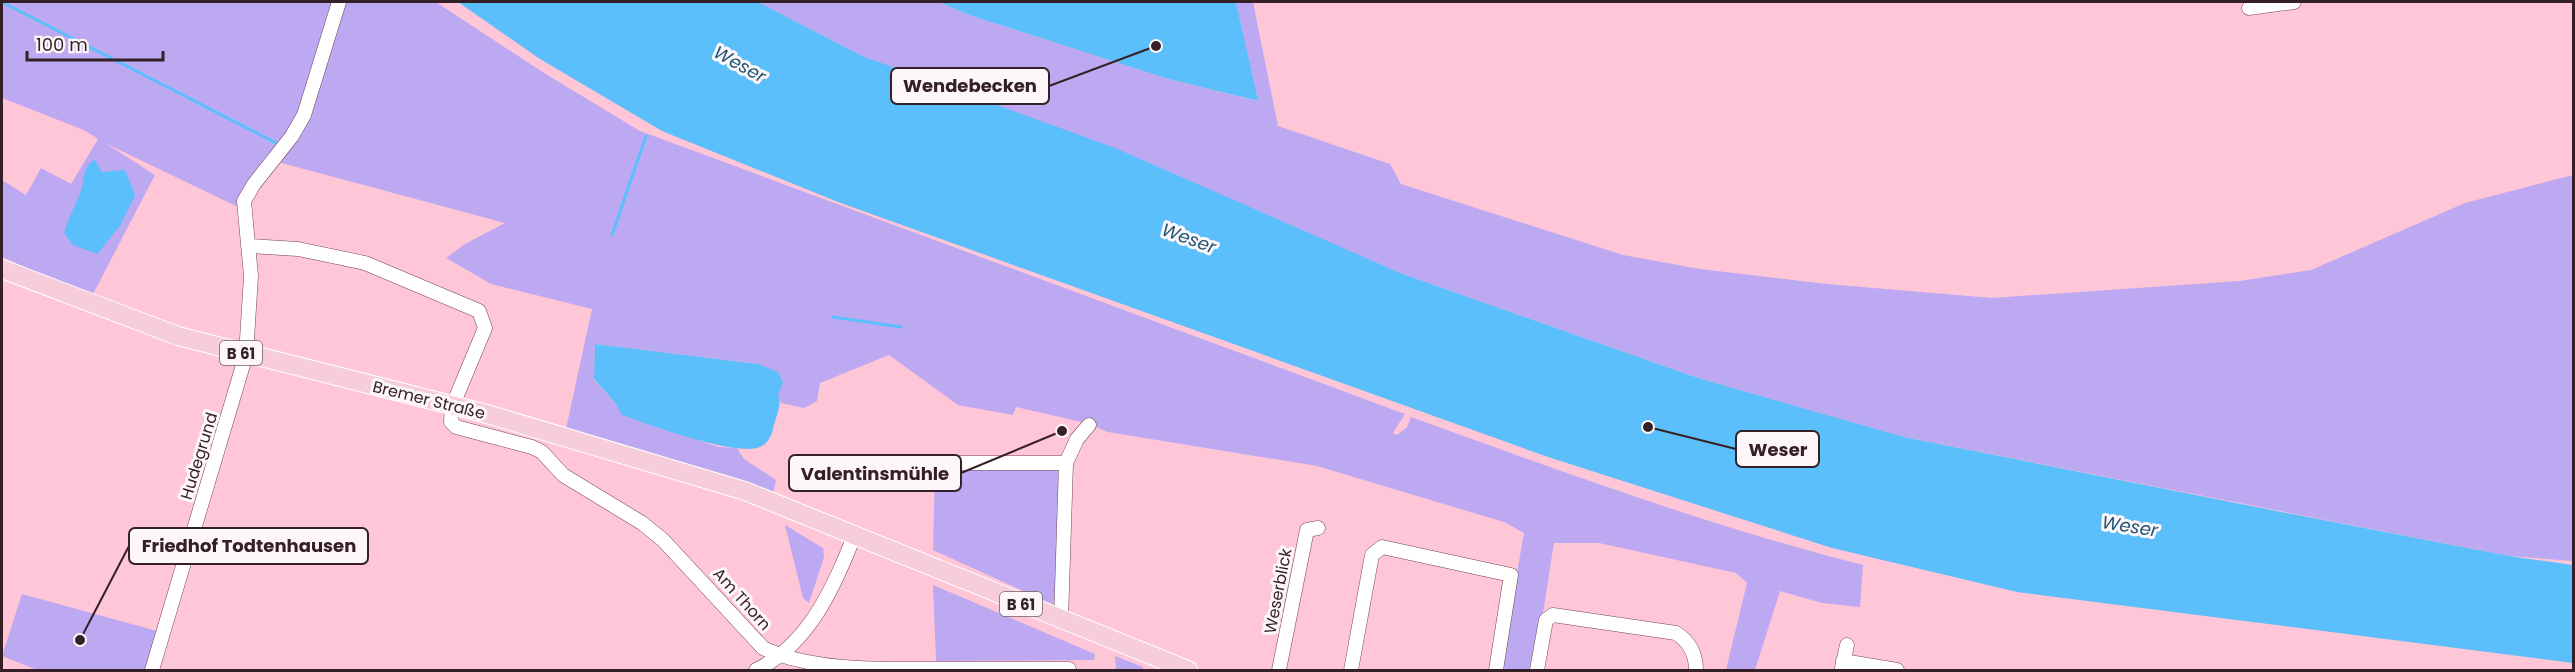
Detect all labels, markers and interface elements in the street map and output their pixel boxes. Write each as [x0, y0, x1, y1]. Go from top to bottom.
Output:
scale bar [27, 24, 164, 62]
text: 100 m [36, 32, 88, 57]
water label: Weser [709, 39, 772, 89]
callout: Wendebecken [891, 68, 1049, 104]
text: Wendebecken [903, 73, 1037, 98]
water label: Weser [1158, 217, 1221, 260]
road number: B 61 [220, 341, 262, 365]
street label: Bremer Straße [370, 375, 488, 425]
street label: Hudegrund [175, 410, 223, 502]
callout: Weser [1736, 431, 1819, 467]
text: Weser [1749, 437, 1808, 462]
callout: Valentinsmühle [789, 455, 961, 491]
text: Valentinsmühle [801, 461, 949, 486]
water label: Weser [2100, 509, 2161, 543]
callout: Friedhof Todtenhausen [129, 528, 368, 564]
text: Friedhof Todtenhausen [142, 533, 356, 558]
street label: Weserblick [1258, 546, 1298, 636]
street label: Am Thorn [708, 563, 776, 635]
road number: B 61 [1000, 592, 1042, 616]

